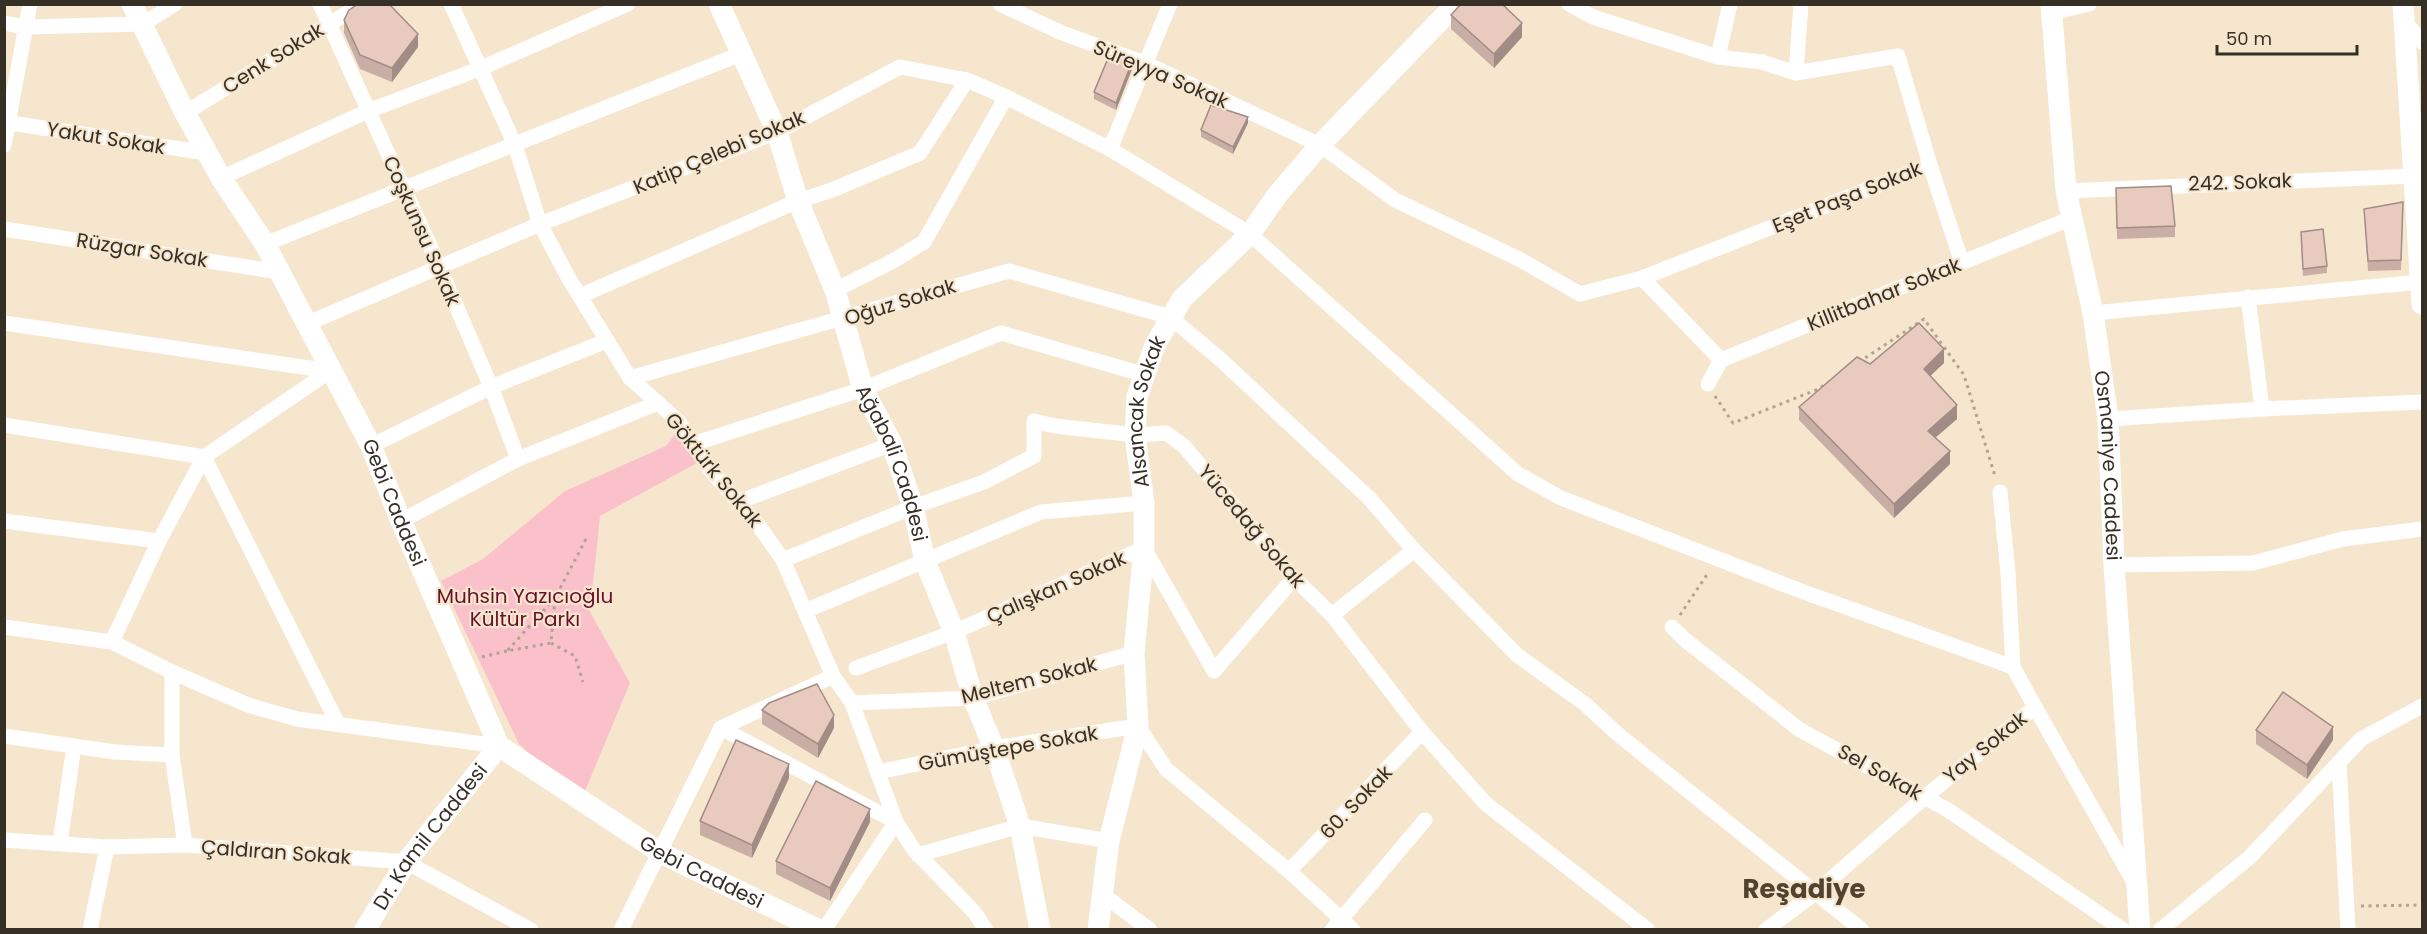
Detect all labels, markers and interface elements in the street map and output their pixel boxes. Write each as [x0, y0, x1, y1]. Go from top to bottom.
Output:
street label: Cenk Sokak [217, 15, 330, 100]
scale bar [2217, 18, 2356, 56]
text: 50 m [2226, 26, 2272, 51]
street label: Süreyya Sokak [1089, 33, 1234, 115]
street label: Katip Çelebi Sokak [629, 103, 810, 201]
street label: Yakut Sokak [45, 115, 168, 161]
street label: Coşkunsu Sokak [376, 151, 468, 311]
street label: Eşet Paşa Sokak [1768, 154, 1927, 240]
street label: 242. Sokak [2188, 166, 2293, 198]
street label: Rüzgar Sokak [74, 226, 210, 274]
street label: Killitbahar Sokak [1803, 250, 1966, 338]
street label: Oğuz Sokak [841, 272, 960, 332]
street label: Alsancak Sokak [1121, 329, 1172, 489]
street label: Osmaniye Caddesi [2087, 368, 2128, 561]
street label: Ağabali Caddesi [849, 380, 934, 544]
street label: Göktürk Sokak [659, 407, 770, 534]
street label: Gebi Caddesi [355, 435, 433, 571]
street label: Yücedağ Sokak [1192, 458, 1313, 594]
street label: Çalışkan Sokak [982, 543, 1131, 630]
park label: Muhsin Yazıcıoğlu Kültür Parkı [437, 582, 613, 633]
street label: Meltem Sokak [958, 649, 1100, 710]
street label: Yay Sokak [1937, 704, 2033, 789]
street label: Gümüştepe Sokak [916, 718, 1101, 778]
street label: Sel Sokak [1833, 737, 1928, 807]
street label: Dr. Kamil Caddesi [366, 757, 494, 915]
street label: 60. Sokak [1313, 758, 1399, 845]
street label: Gebi Caddesi [634, 829, 768, 915]
street label: Çaldıran Sokak [200, 833, 353, 871]
district label: Reşadiye [1743, 871, 1865, 907]

